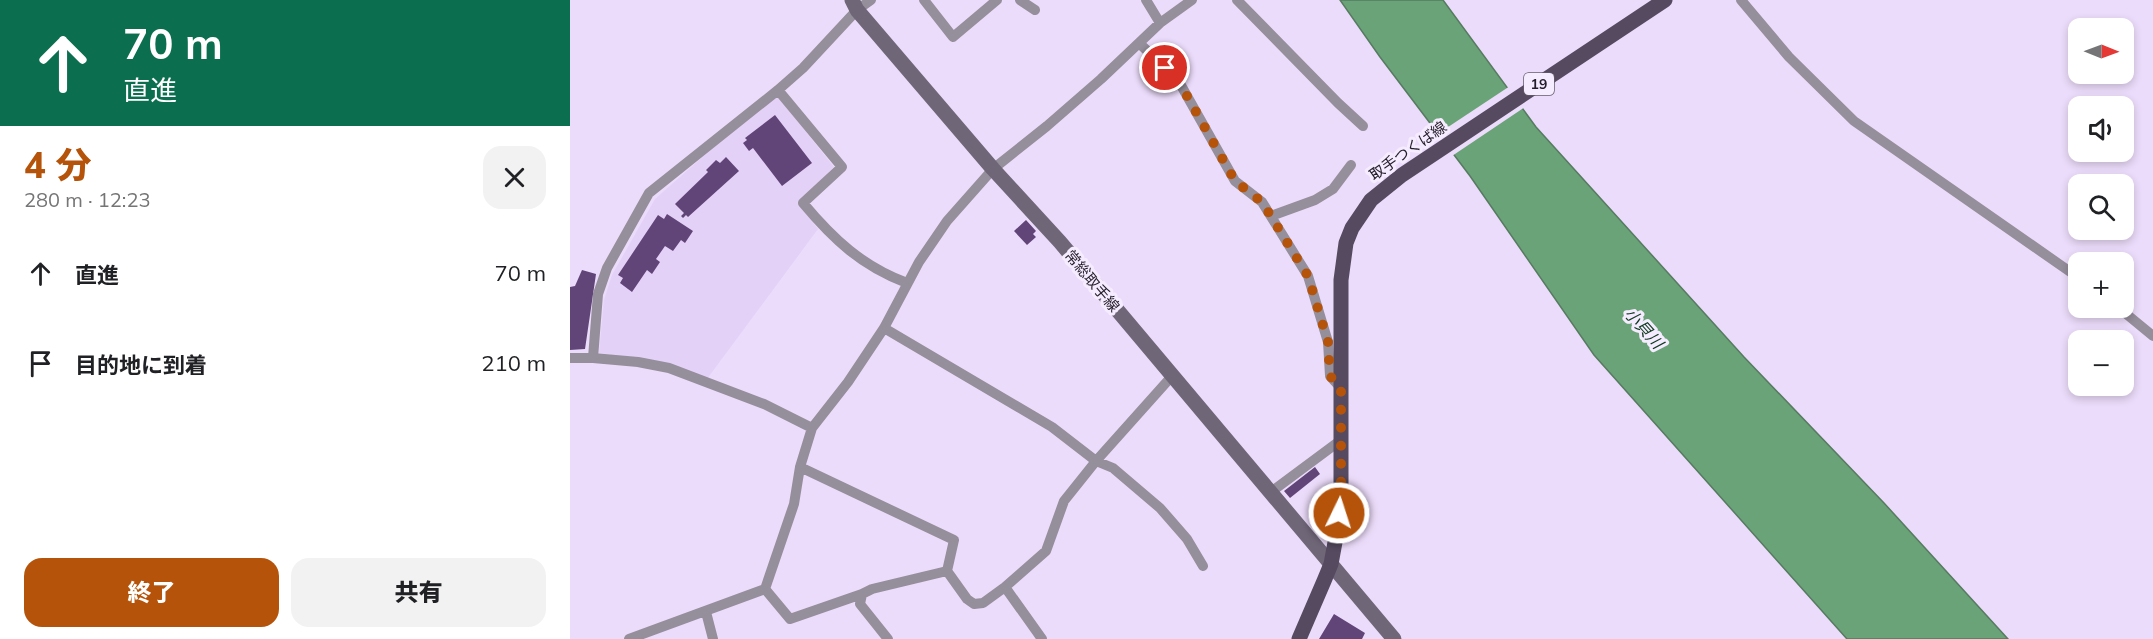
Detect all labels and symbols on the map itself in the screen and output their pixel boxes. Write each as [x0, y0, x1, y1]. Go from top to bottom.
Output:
north arrow [2068, 18, 2134, 84]
pin [1139, 42, 1190, 93]
road number: 19 [1524, 73, 1554, 95]
street label: 取手つくば線 [1365, 117, 1450, 184]
street label: 常総取手線 [1061, 246, 1124, 316]
water label: 小貝川 [1621, 303, 1669, 354]
position arrow [1307, 481, 1371, 545]

